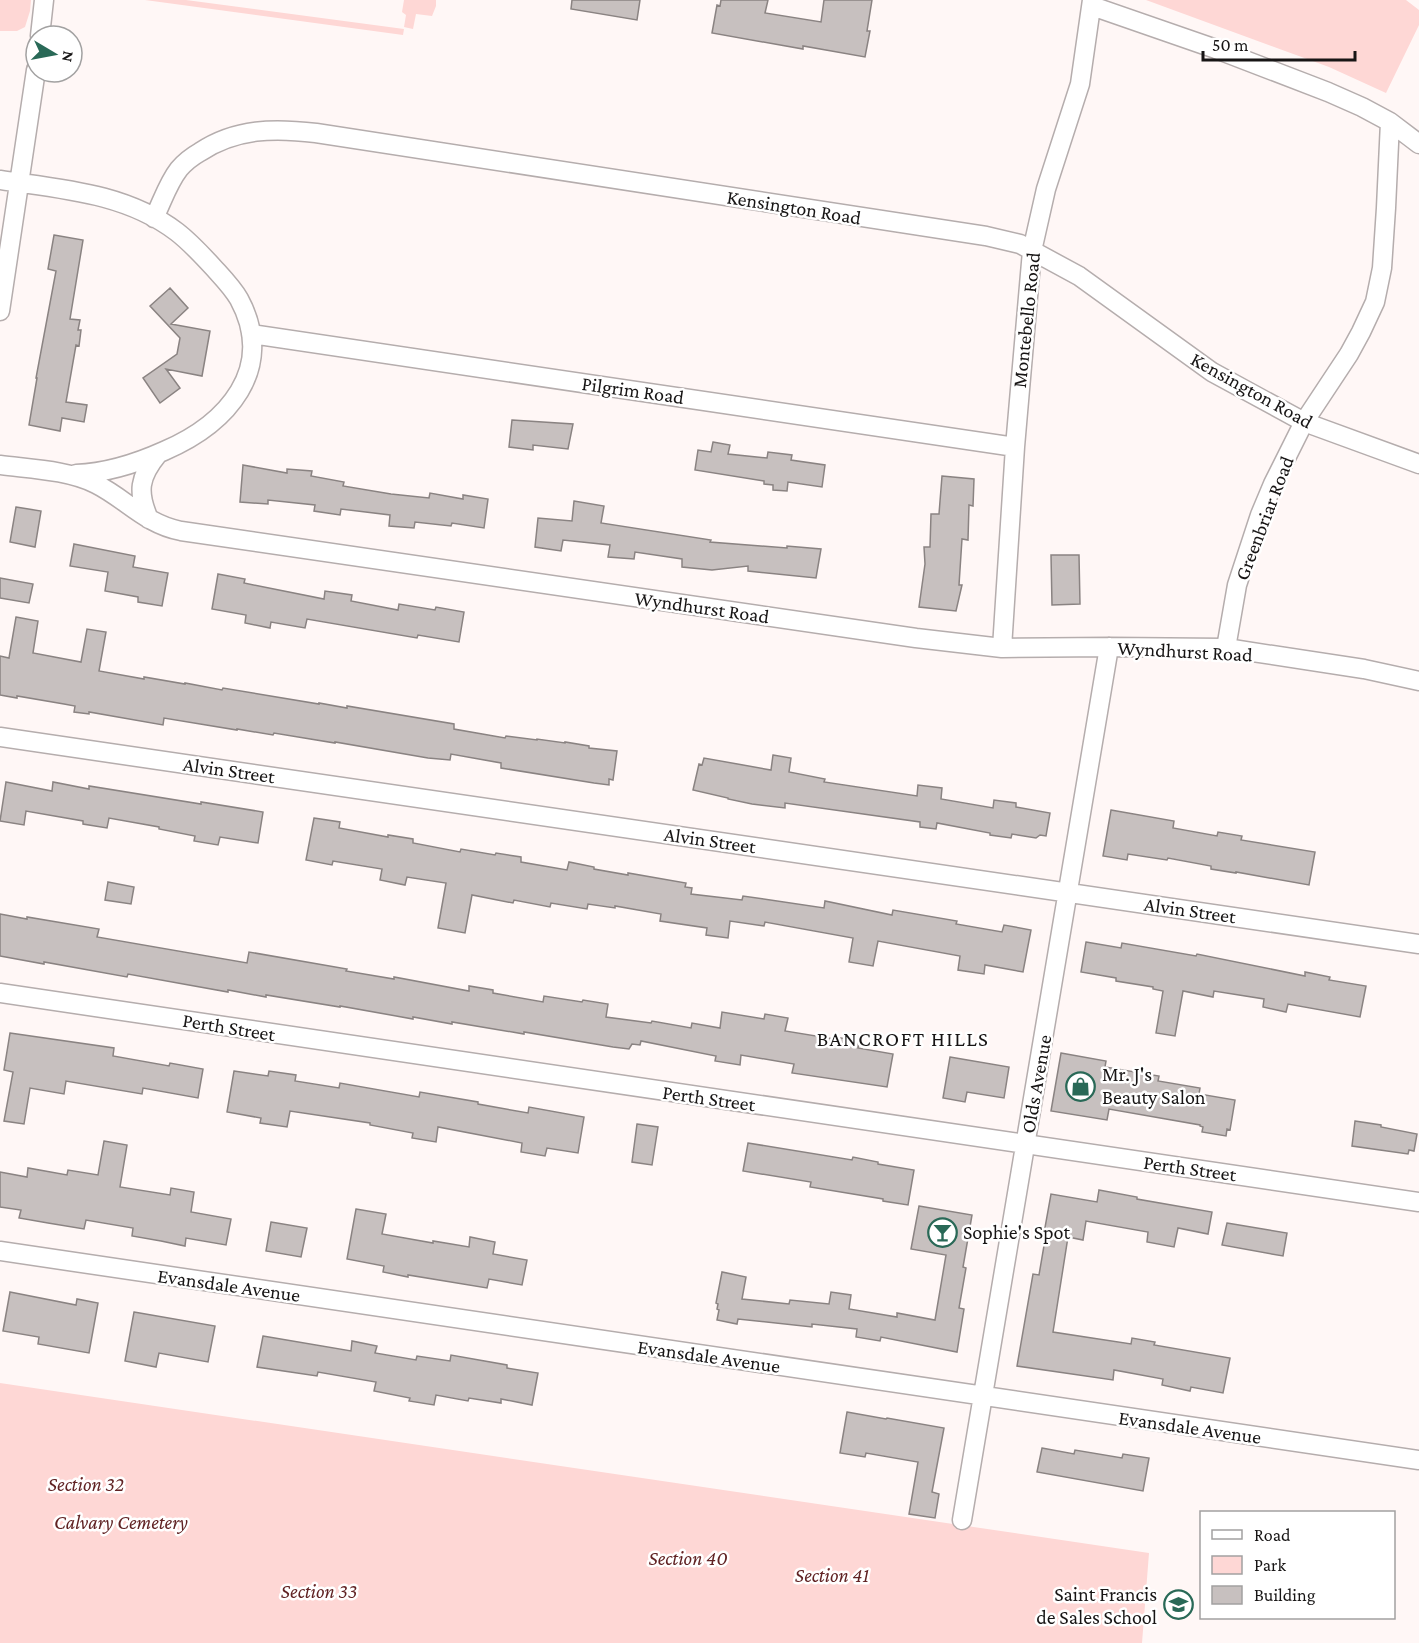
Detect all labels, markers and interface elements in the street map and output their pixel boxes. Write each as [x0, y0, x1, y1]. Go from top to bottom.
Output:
north arrow [24, 24, 84, 84]
scale bar [1203, 24, 1354, 62]
text: 50 m [1212, 35, 1249, 55]
text: N [59, 50, 78, 63]
street label: Kensington Road [725, 186, 863, 230]
street label: Montebello Road [1008, 251, 1044, 389]
street label: Kensington Road [1187, 347, 1317, 434]
street label: Pilgrim Road [580, 372, 686, 409]
street label: Greenbriar Road [1230, 452, 1298, 583]
street label: Wyndhurst Road [633, 587, 771, 628]
street label: Wyndhurst Road [1117, 636, 1254, 667]
street label: Alvin Street [182, 753, 277, 787]
street label: Alvin Street [663, 823, 758, 857]
street label: Alvin Street [1143, 893, 1238, 927]
street label: Perth Street [181, 1009, 277, 1045]
district label: BANCROFT HILLS [817, 1027, 989, 1051]
street label: Olds Avenue [1017, 1033, 1056, 1135]
place label: Mr. J's Beauty Salon [1102, 1063, 1206, 1109]
shop icon: Mr. J's Beauty Salon [1065, 1070, 1097, 1102]
street label: Perth Street [661, 1081, 757, 1115]
street label: Perth Street [1142, 1151, 1238, 1185]
bar icon: Sophie's Spot [926, 1216, 958, 1248]
place label: Sophie's Spot [963, 1221, 1070, 1244]
street label: Evansdale Avenue [156, 1264, 302, 1306]
street label: Evansdale Avenue [636, 1335, 782, 1377]
street label: Evansdale Avenue [1117, 1406, 1263, 1448]
park label: Section 32 [48, 1473, 124, 1495]
park label: Calvary Cemetery [54, 1511, 188, 1534]
legend [1200, 1511, 1395, 1619]
text: Road [1254, 1525, 1291, 1545]
park label: Section 40 [648, 1547, 728, 1569]
text: Park [1254, 1555, 1286, 1575]
park label: Section 41 [795, 1564, 869, 1586]
park label: Section 33 [281, 1580, 357, 1602]
place label: Saint Francis de Sales School [1036, 1583, 1157, 1628]
text: Building [1254, 1585, 1316, 1605]
school or university icon: Saint Francis de Sales School [1162, 1589, 1194, 1621]

